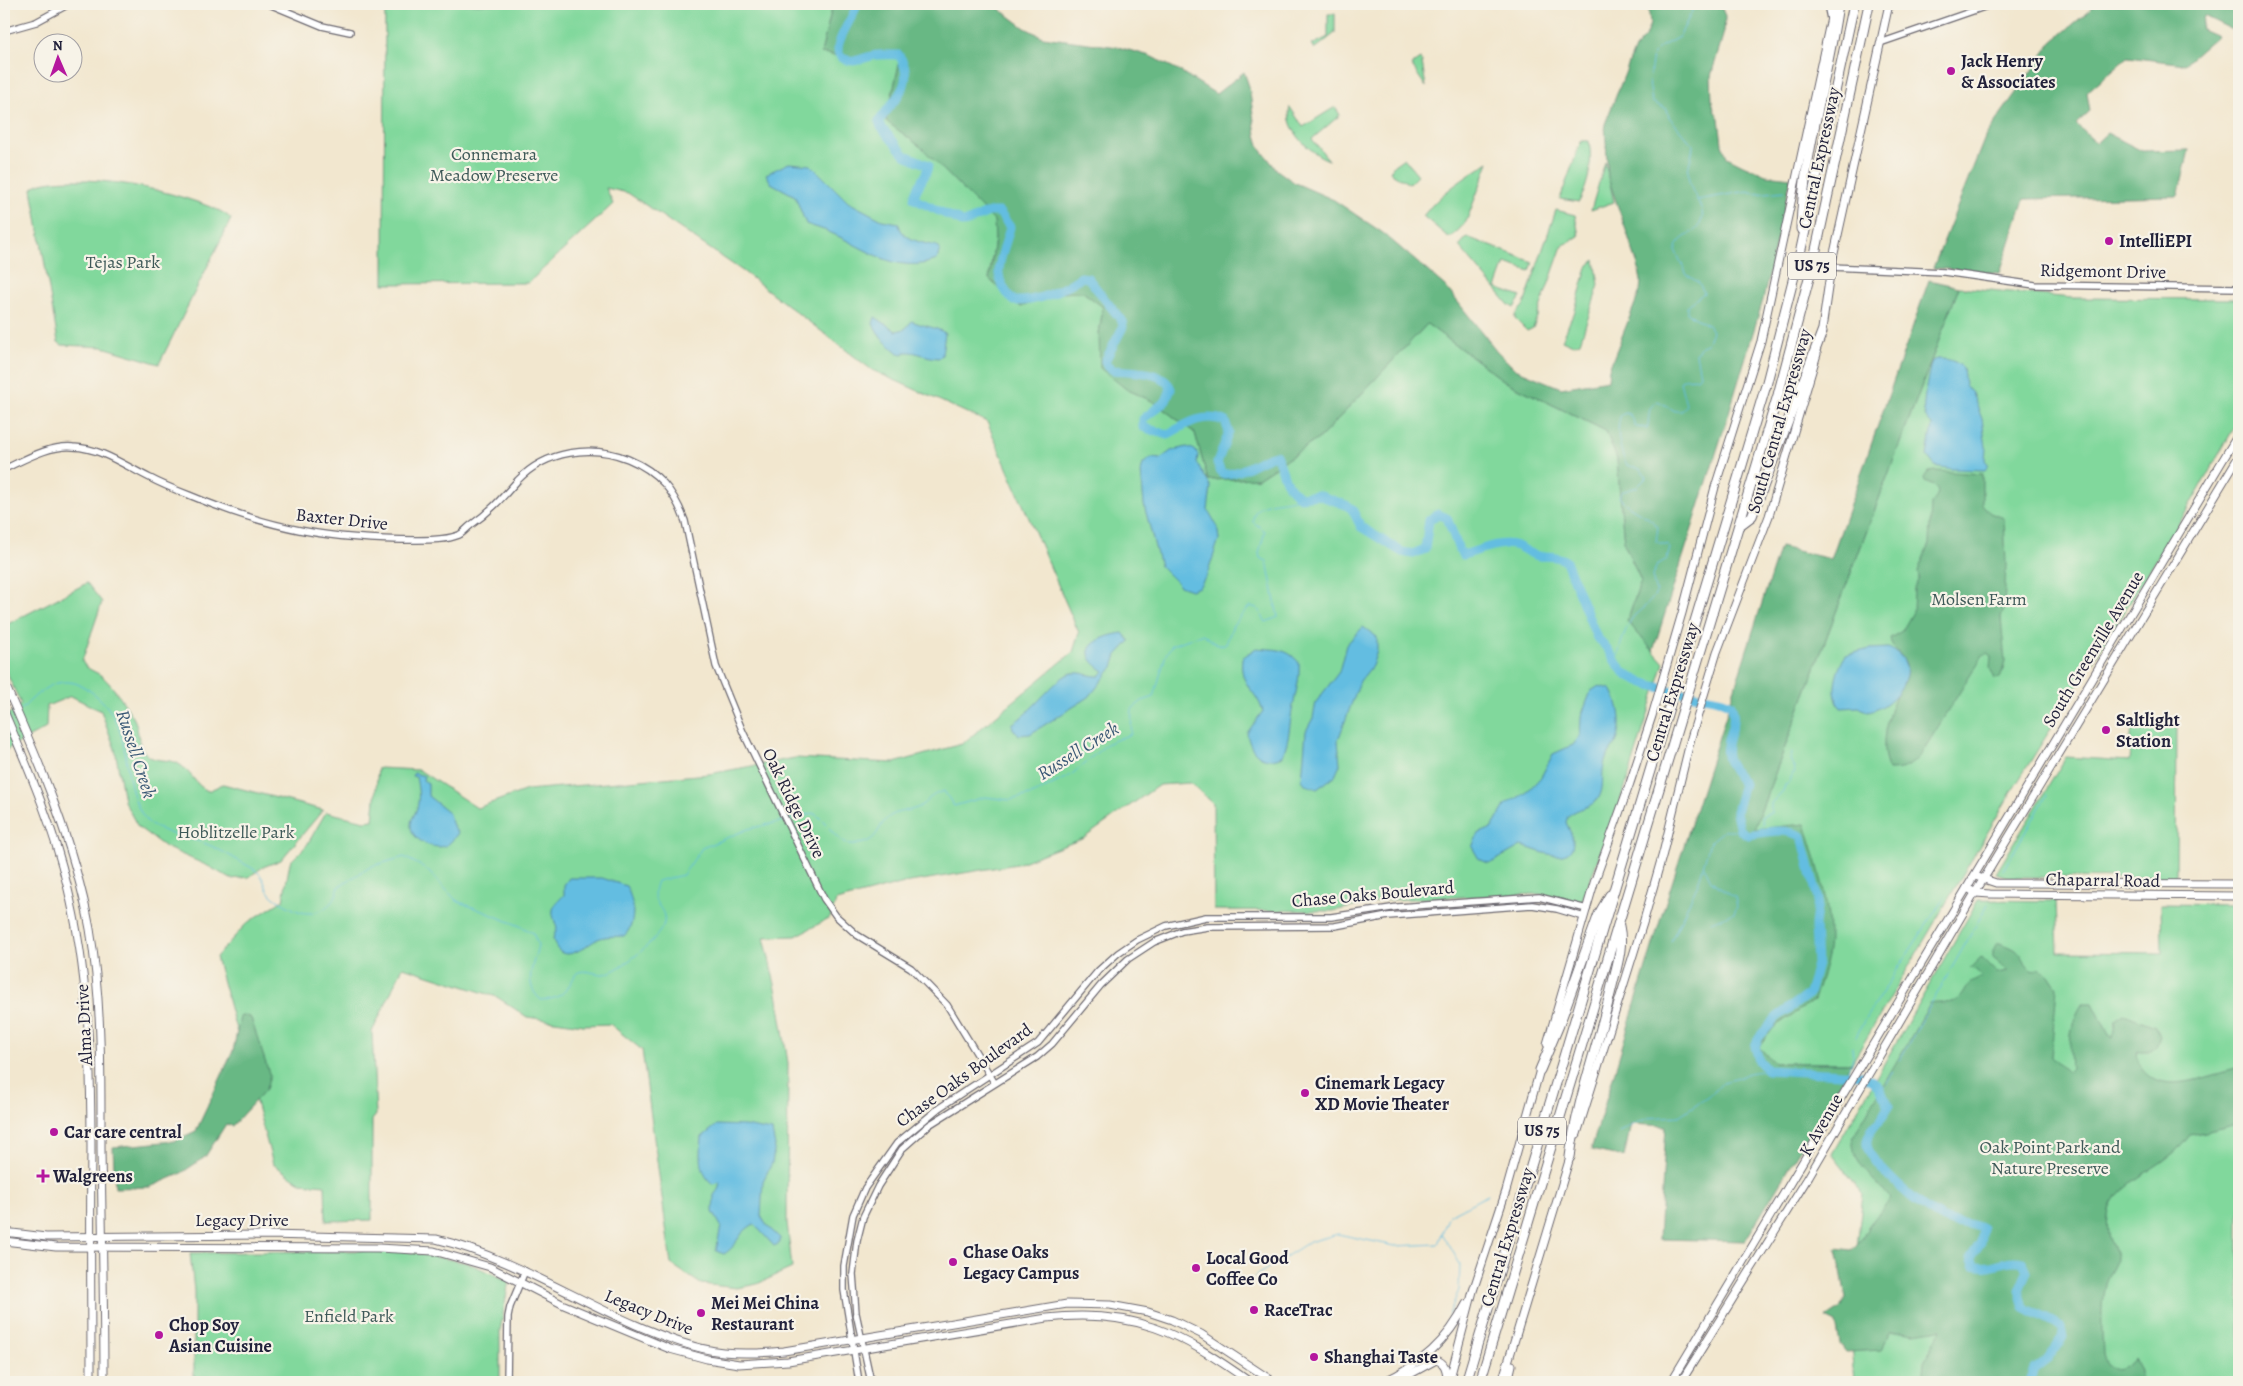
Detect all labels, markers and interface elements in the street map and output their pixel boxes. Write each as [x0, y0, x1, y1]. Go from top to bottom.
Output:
north arrow [32, 32, 82, 82]
text: N [52, 36, 63, 55]
place label: Jack Henry & Associates [1961, 49, 2056, 94]
marker: Jack Henry & Associates [1945, 65, 1957, 77]
street label: Central Expressway [1792, 84, 1846, 231]
park label: Connemara Meadow Preserve [430, 142, 558, 187]
place label: IntelliEPI [2119, 229, 2192, 253]
marker: IntelliEPI [2103, 235, 2115, 247]
park label: Tejas Park [86, 250, 160, 274]
road number: US 75 [1788, 252, 1836, 280]
street label: Ridgemont Drive [2040, 258, 2166, 284]
street label: South Central Expressway [1741, 325, 1817, 516]
street label: Baxter Drive [295, 502, 389, 536]
street label: South Greenville Avenue [2037, 566, 2149, 732]
park label: Molsen Farm [1931, 587, 2027, 611]
street label: Central Expressway [1639, 619, 1705, 764]
water label: Russell Creek [109, 706, 163, 802]
place label: Saltlight Station [2116, 708, 2180, 753]
water label: Russell Creek [1032, 716, 1124, 786]
marker: Saltlight Station [2100, 724, 2112, 736]
street label: Oak Ridge Drive [757, 744, 831, 862]
park label: Hoblitzelle Park [177, 820, 295, 844]
street label: Chaparral Road [2046, 867, 2161, 893]
street label: Chase Oaks Boulevard [1291, 875, 1456, 913]
street label: Alma Drive [70, 983, 98, 1068]
street label: Chase Oaks Boulevard [891, 1017, 1037, 1133]
place label: Cinemark Legacy XD Movie Theater [1315, 1071, 1450, 1116]
marker: Cinemark Legacy XD Movie Theater [1299, 1087, 1311, 1099]
street label: K Avenue [1793, 1089, 1849, 1161]
road number: US 75 [1518, 1118, 1566, 1144]
place label: Car care central [64, 1120, 182, 1144]
marker: Car care central [48, 1126, 60, 1138]
park label: Oak Point Park and Nature Preserve [1979, 1135, 2121, 1180]
place label: Walgreens [52, 1164, 133, 1188]
street label: Central Expressway [1474, 1164, 1540, 1309]
marker: Walgreens [37, 1170, 49, 1182]
street label: Legacy Drive [195, 1208, 289, 1232]
place label: Chase Oaks Legacy Campus [963, 1240, 1079, 1285]
place label: Local Good Coffee Co [1206, 1246, 1289, 1291]
marker: Chase Oaks Legacy Campus [947, 1256, 959, 1268]
marker: Local Good Coffee Co [1190, 1262, 1202, 1274]
street label: Legacy Drive [601, 1283, 697, 1341]
place label: Mei Mei China Restaurant [711, 1291, 819, 1336]
place label: RaceTrac [1264, 1298, 1333, 1322]
park label: Enfield Park [304, 1304, 394, 1328]
marker: RaceTrac [1248, 1304, 1260, 1316]
marker: Mei Mei China Restaurant [695, 1307, 707, 1319]
place label: Chop Soy Asian Cuisine [168, 1313, 272, 1358]
marker: Chop Soy Asian Cuisine [153, 1329, 165, 1341]
place label: Shanghai Taste [1324, 1345, 1438, 1369]
marker: Shanghai Taste [1308, 1351, 1320, 1363]

